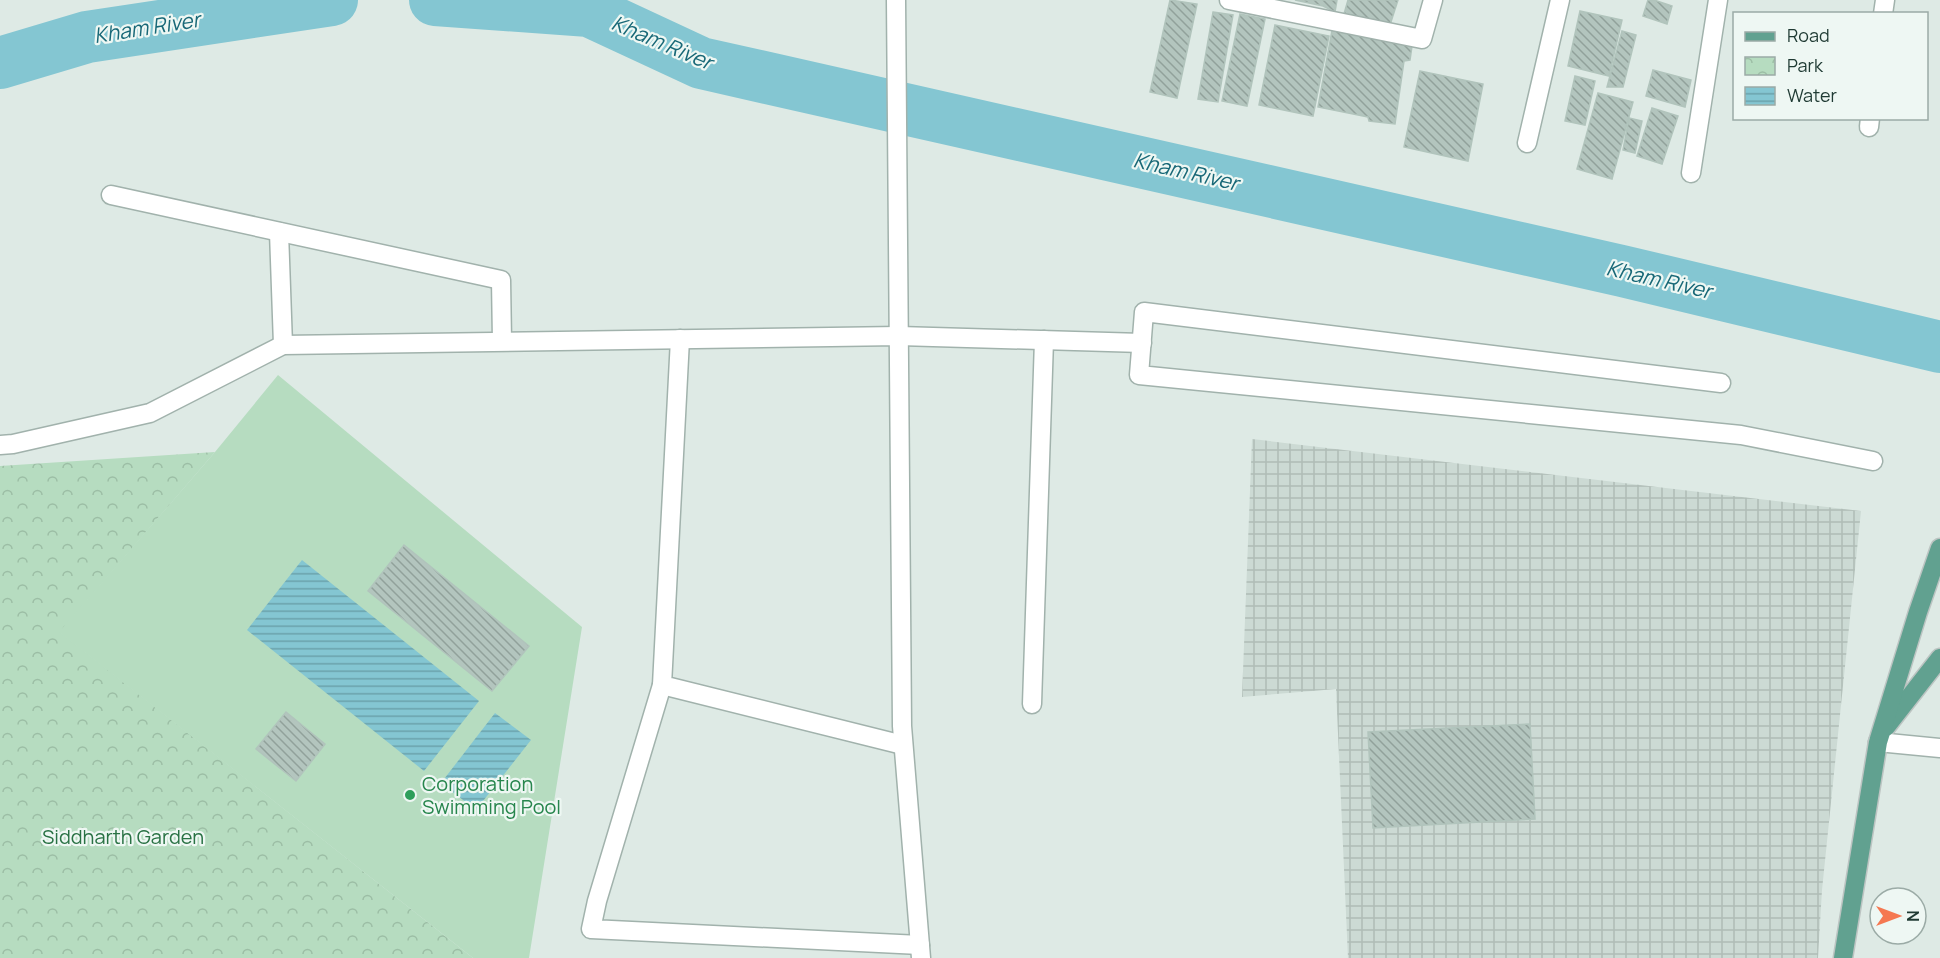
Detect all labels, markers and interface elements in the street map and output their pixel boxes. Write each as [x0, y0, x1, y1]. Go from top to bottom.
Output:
water label: Kham River [92, 4, 204, 49]
water label: Kham River [608, 8, 719, 77]
legend [1733, 12, 1928, 120]
text: Road [1787, 23, 1830, 47]
text: Park [1787, 53, 1824, 77]
text: Water [1787, 83, 1837, 107]
water label: Kham River [1131, 145, 1244, 197]
water label: Kham River [1604, 253, 1717, 305]
place label: Corporation Swimming Pool [422, 770, 561, 820]
marker: Corporation Swimming Pool [403, 788, 417, 802]
park label: Siddharth Garden [42, 823, 204, 850]
north arrow [1868, 886, 1928, 946]
text: N [1902, 910, 1924, 922]

